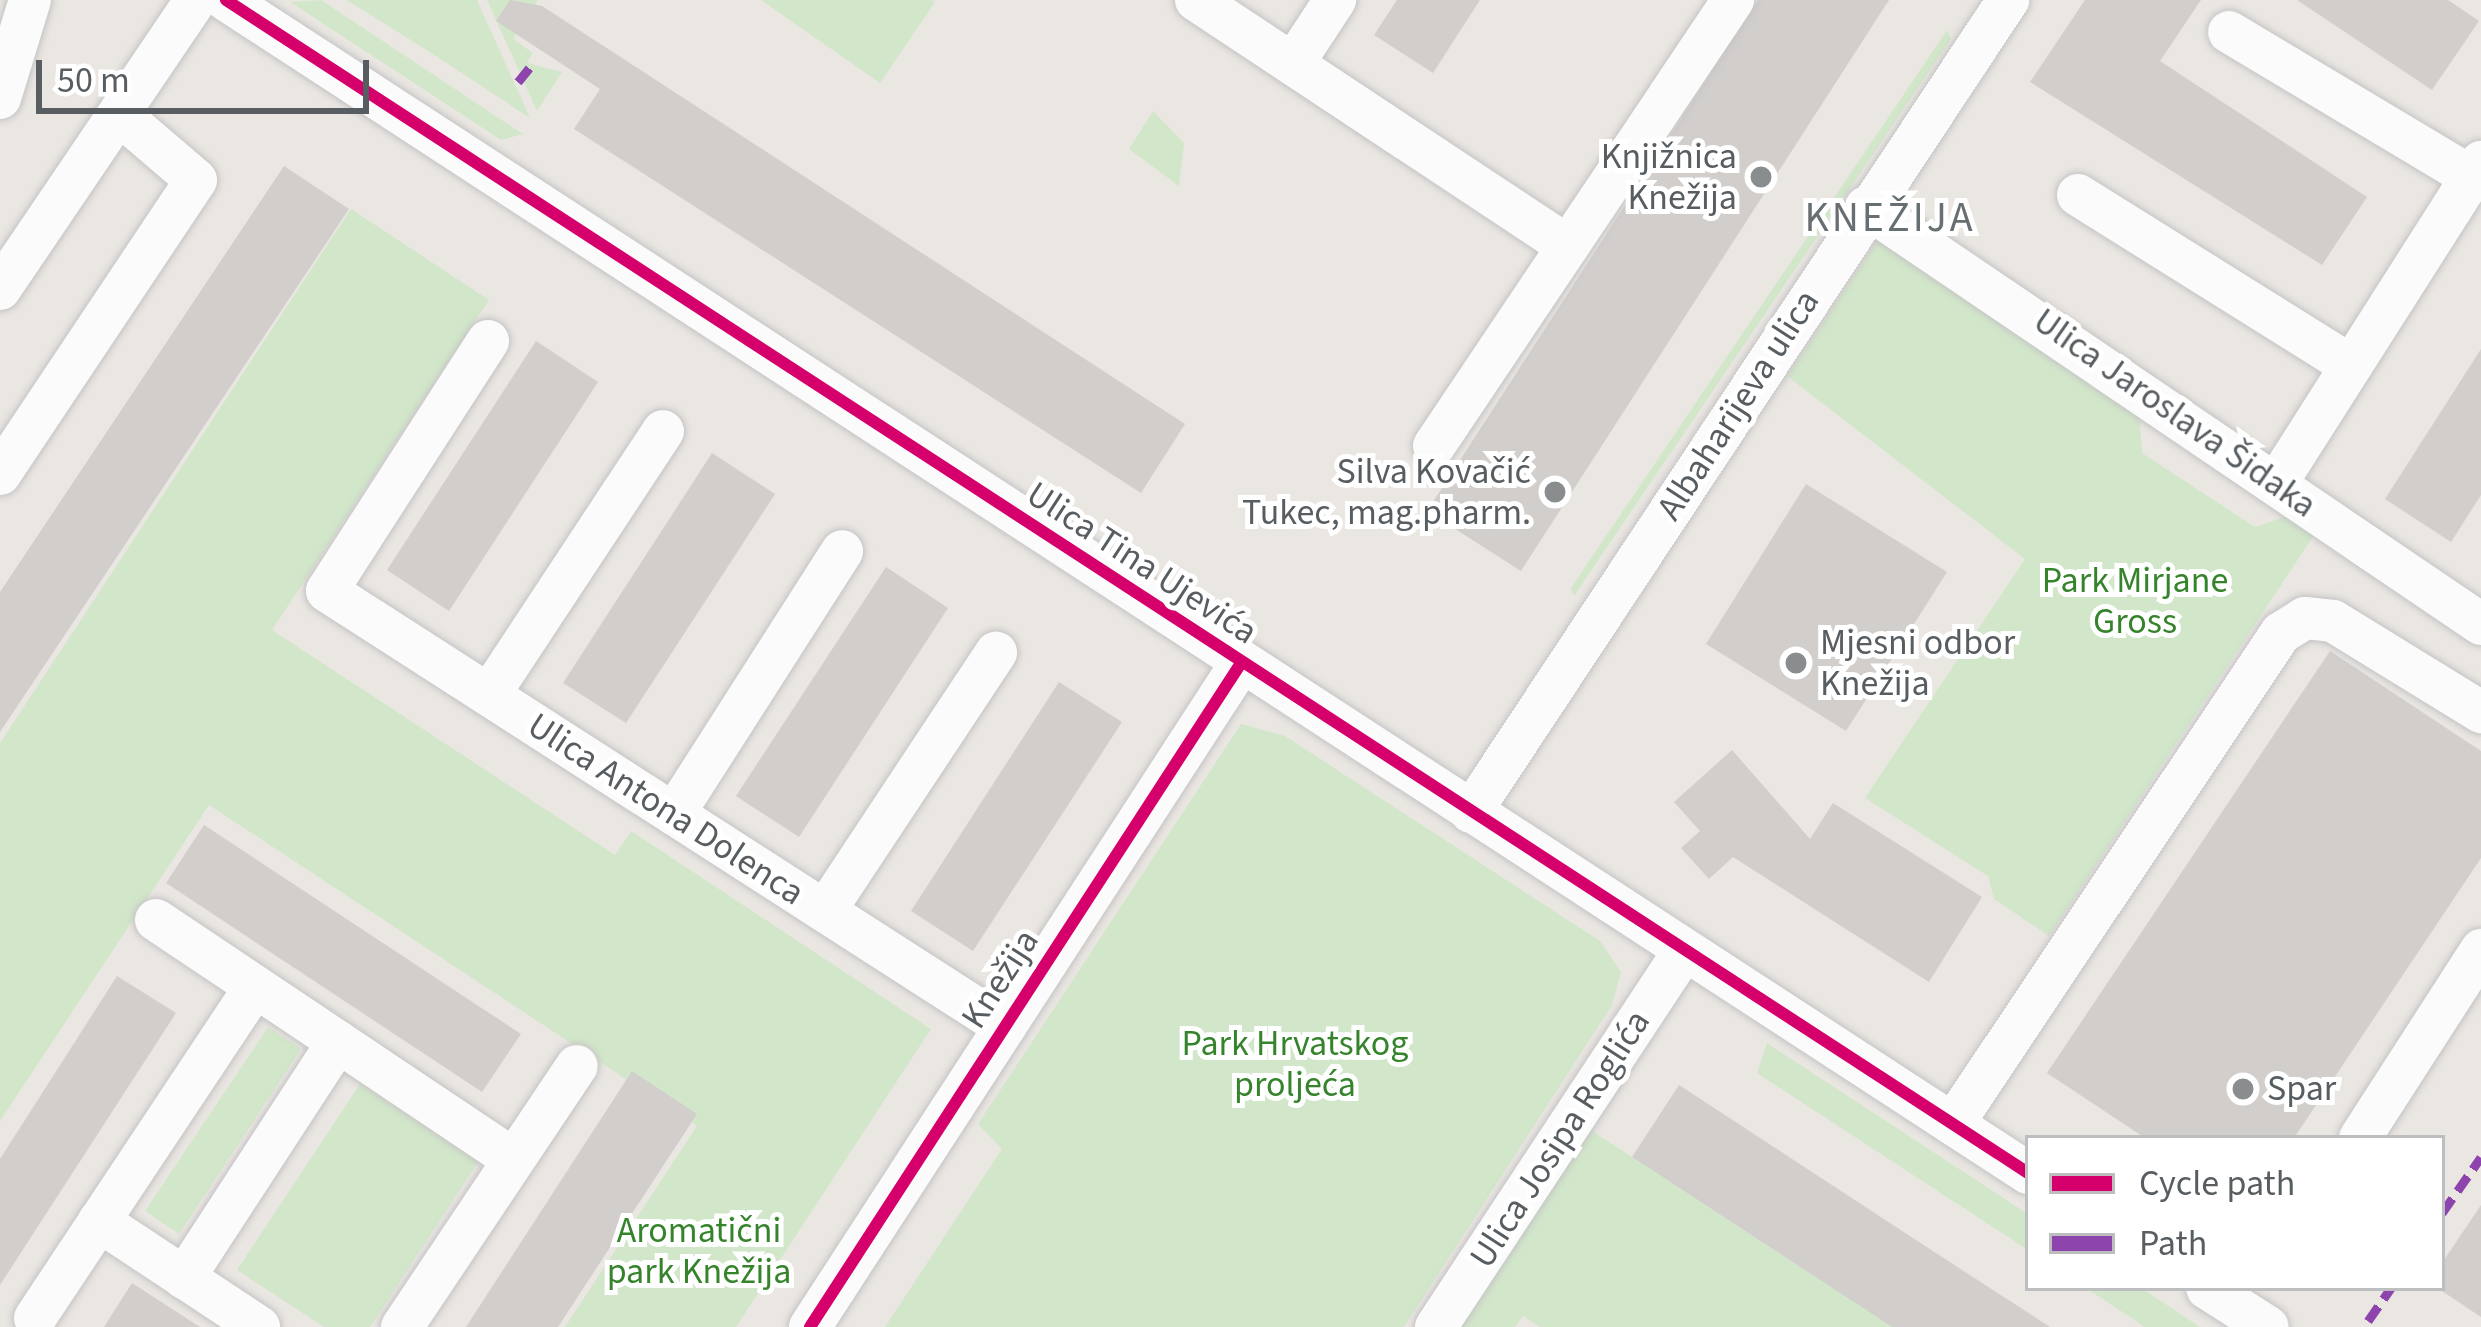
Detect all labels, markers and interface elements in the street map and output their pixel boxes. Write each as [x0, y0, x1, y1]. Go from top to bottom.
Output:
scale bar [42, 36, 375, 110]
text: 50 m [57, 55, 130, 106]
place label: Knjižnica Knežija [1601, 134, 1737, 219]
marker: Knjižnica Knežija [1748, 164, 1774, 190]
district label: KNEŽIJA [1804, 193, 1976, 243]
street label: Albaharijeva ulica [1648, 282, 1828, 528]
street label: Ulica Jaroslava Šidaka [2025, 299, 2325, 527]
place label: Silva Kovačić Tukec, mag.pharm. [1242, 449, 1531, 534]
street label: Ulica Tina Ujevića [1019, 472, 1265, 654]
marker: Silva Kovačić Tukec, mag.pharm. [1542, 479, 1568, 505]
park label: Park Mirjane Gross [2042, 558, 2228, 643]
place label: Mjesni odbor Knežija [1820, 620, 2015, 705]
marker: Mjesni odbor Knežija [1783, 650, 1809, 676]
street label: Ulica Antona Dolenca [520, 704, 812, 914]
street label: Knežija [952, 921, 1048, 1037]
street label: Ulica Josipa Roglića [1461, 1002, 1659, 1276]
park label: Park Hrvatskog proljeća [1182, 1021, 1408, 1106]
place label: Spar [2267, 1067, 2336, 1111]
marker: Spar [2230, 1076, 2256, 1102]
legend [2025, 1135, 2445, 1291]
text: Cycle path [2139, 1158, 2295, 1209]
park label: Aromatični park Knežija [607, 1208, 791, 1293]
text: Path [2139, 1218, 2207, 1269]

